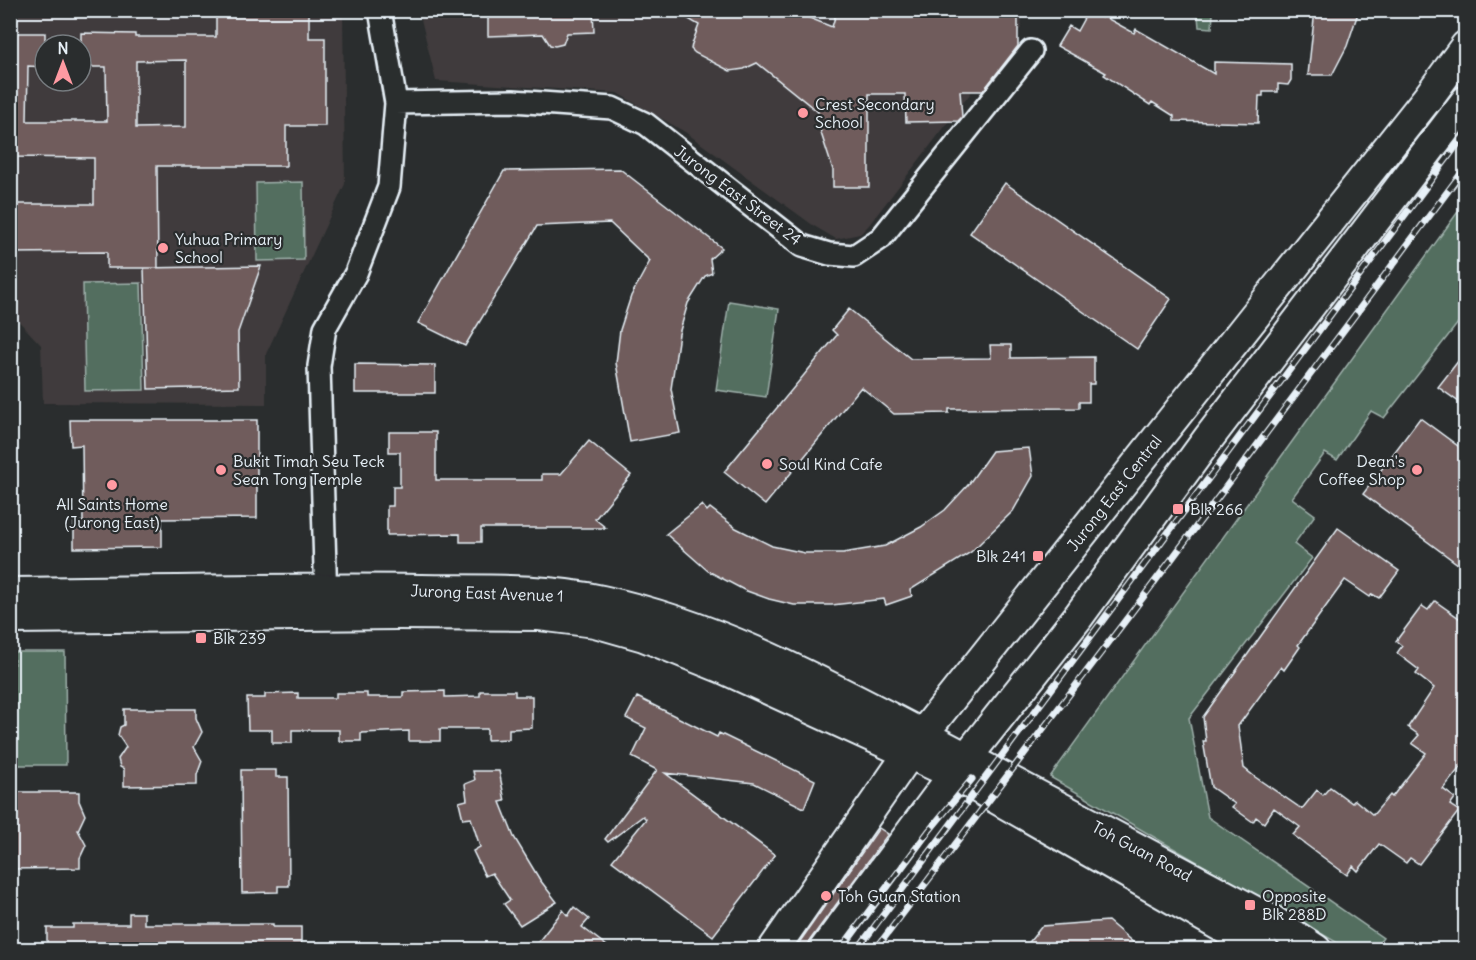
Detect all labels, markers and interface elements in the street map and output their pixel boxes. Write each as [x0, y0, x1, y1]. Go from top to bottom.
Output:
north arrow [33, 33, 93, 93]
text: N [57, 38, 69, 58]
place label: Crest Secondary School [815, 94, 935, 132]
marker: Crest Secondary School [796, 106, 810, 120]
street label: Jurong East Street 24 [671, 141, 805, 249]
place label: Yuhua Primary School [175, 229, 282, 267]
marker: Yuhua Primary School [156, 241, 170, 255]
street label: Jurong East Central [1062, 431, 1166, 555]
place label: Bukit Timah Seu Teck Sean Tong Temple [233, 451, 385, 489]
place label: Dean's Coffee Shop [1318, 451, 1405, 489]
place label: Soul Kind Cafe [779, 454, 883, 474]
marker: Soul Kind Cafe [760, 457, 774, 471]
marker: Bukit Timah Seu Teck Sean Tong Temple [214, 463, 228, 477]
marker: Dean's Coffee Shop [1410, 463, 1424, 477]
marker: All Saints Home (Jurong East) [105, 478, 119, 492]
place label: All Saints Home (Jurong East) [56, 494, 168, 532]
place label: Blk 266 [1190, 499, 1243, 519]
marker: Blk 266 [1171, 502, 1185, 516]
place label: Blk 241 [976, 546, 1026, 566]
marker: Blk 241 [1031, 549, 1045, 563]
street label: Jurong East Avenue 1 [410, 580, 564, 606]
place label: Blk 239 [213, 628, 266, 648]
marker: Blk 239 [194, 631, 208, 645]
street label: Toh Guan Road [1089, 816, 1195, 886]
place label: Toh Guan Station [838, 886, 961, 906]
place label: Opposite Blk 288D [1262, 886, 1327, 924]
marker: Toh Guan Station [819, 889, 833, 903]
marker: Opposite Blk 288D [1243, 898, 1257, 912]

